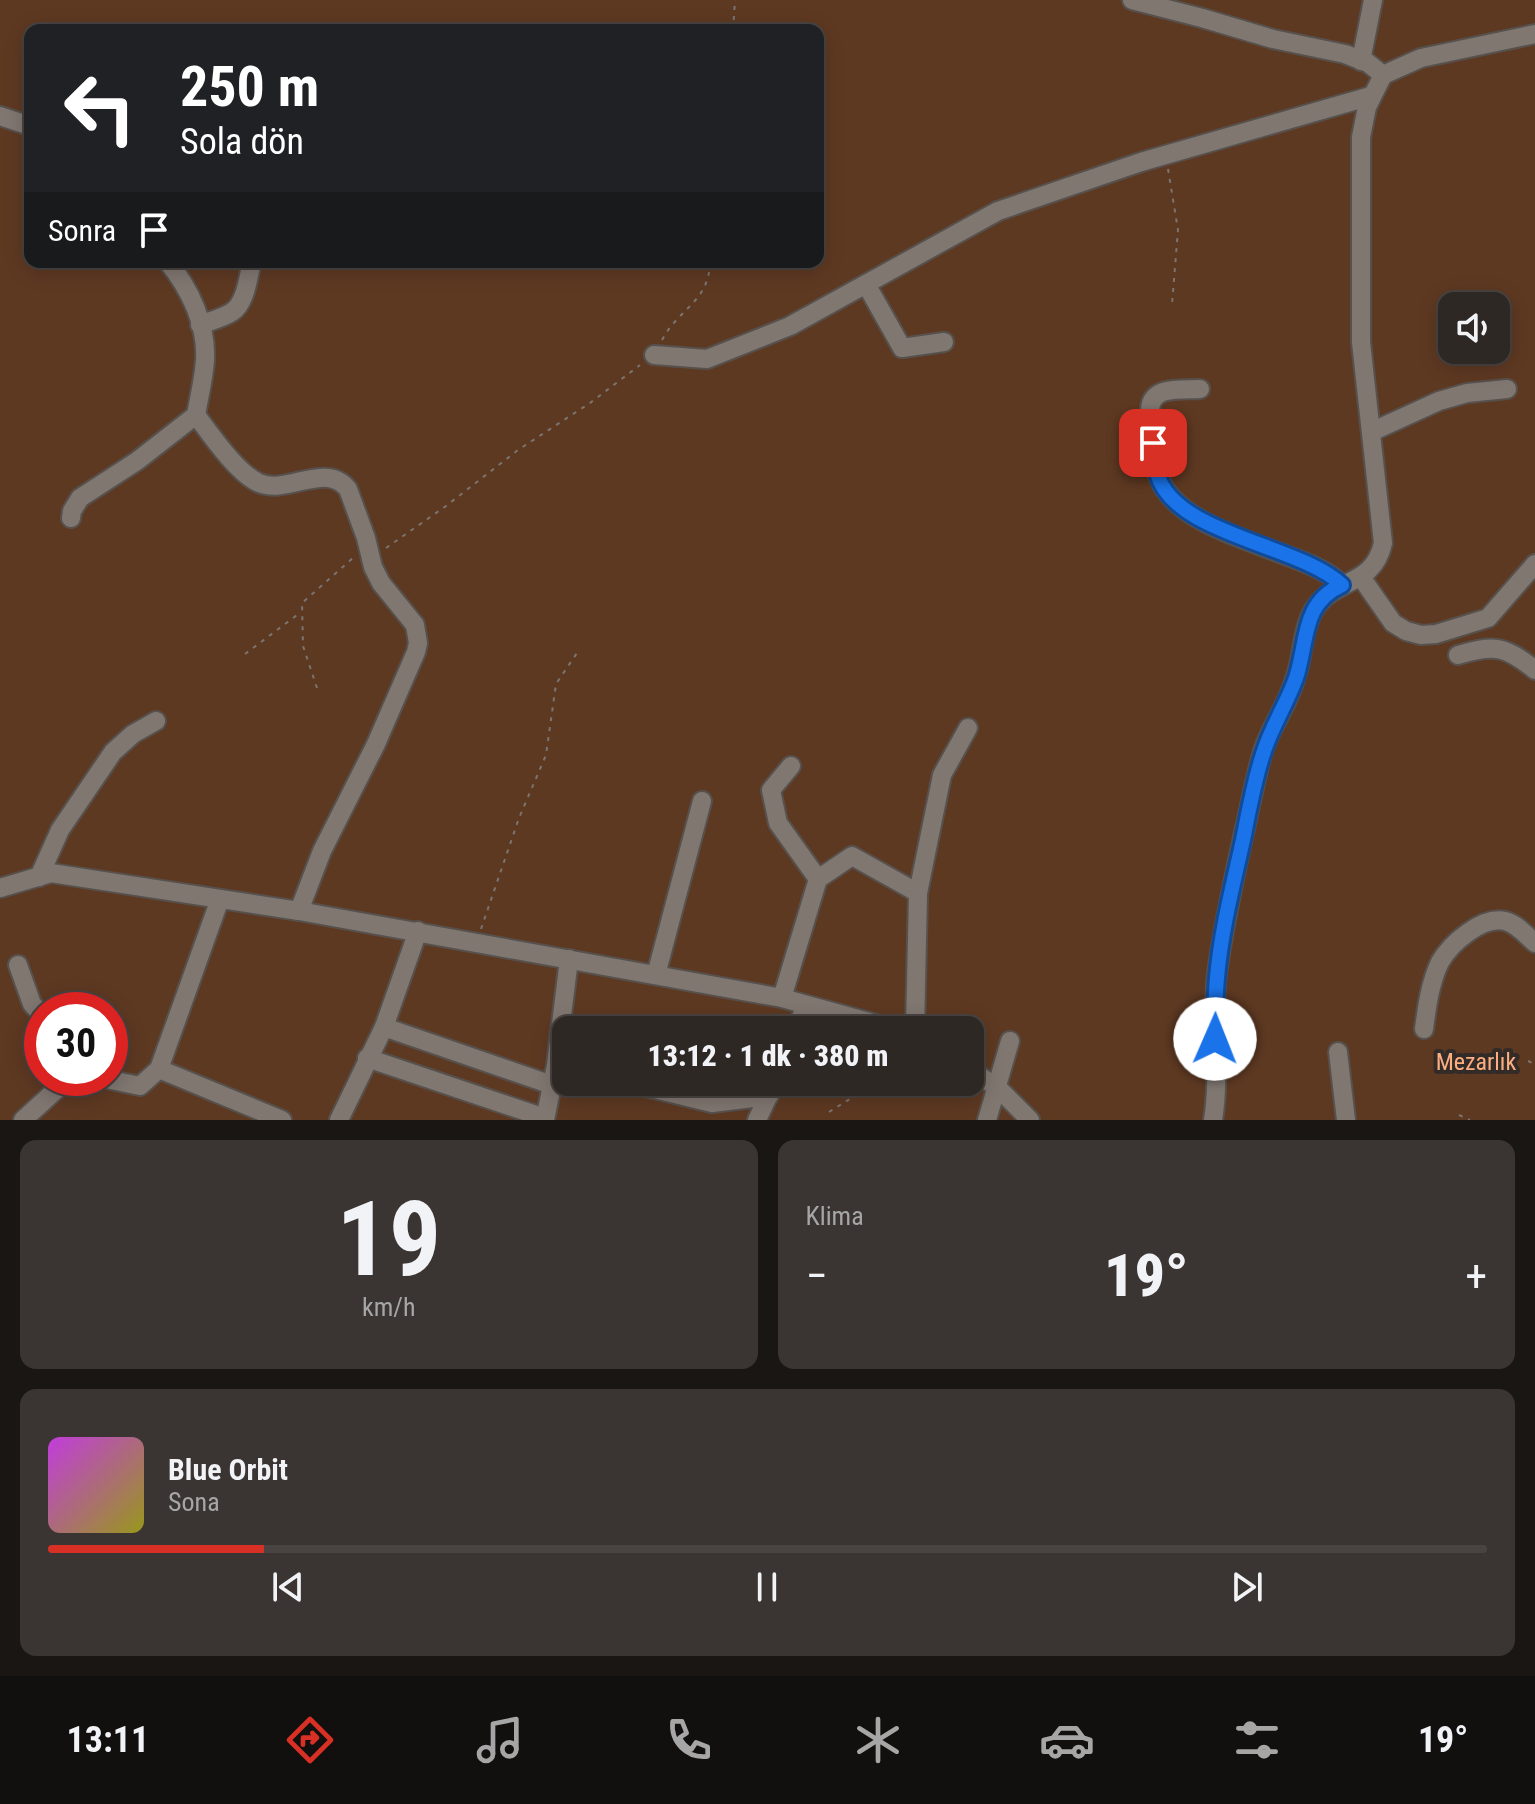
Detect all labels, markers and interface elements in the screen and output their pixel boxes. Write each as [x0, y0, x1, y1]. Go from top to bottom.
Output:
text: 250 m [180, 54, 319, 120]
icon: left [48, 56, 152, 160]
text: Sola dön [180, 121, 304, 163]
icon: arrive [132, 208, 176, 252]
text: Sonra [48, 213, 116, 248]
map controls [1438, 292, 1510, 364]
button: sound [1438, 292, 1510, 364]
pin [1119, 409, 1187, 477]
icon: arrive [1131, 421, 1175, 465]
speed limit sign: 30 [24, 992, 128, 1096]
position arrow [1173, 997, 1257, 1081]
text: 13:12 · 1 dk · 380 m [647, 1038, 889, 1073]
park label: Mezarlık [1436, 1048, 1517, 1076]
text: 19 [336, 1179, 441, 1300]
text: Klima [806, 1201, 864, 1231]
text: 19° [1104, 1240, 1189, 1311]
text: − [806, 1250, 828, 1302]
text: + [1465, 1250, 1487, 1302]
text: km/h [362, 1292, 416, 1322]
text: Blue Orbit [168, 1452, 288, 1487]
text: Sona [168, 1487, 220, 1517]
icon: previous [266, 1565, 310, 1609]
icon: pause [745, 1565, 789, 1609]
icon: next [1225, 1565, 1269, 1609]
icon: directions [282, 1712, 338, 1768]
icon: music [472, 1712, 528, 1768]
icon: phone [661, 1712, 717, 1768]
icon: climate [850, 1712, 906, 1768]
icon: car [1039, 1712, 1095, 1768]
icon: filters [1229, 1712, 1285, 1768]
text: 13:11 [67, 1719, 149, 1761]
text: 19° [1418, 1719, 1468, 1761]

